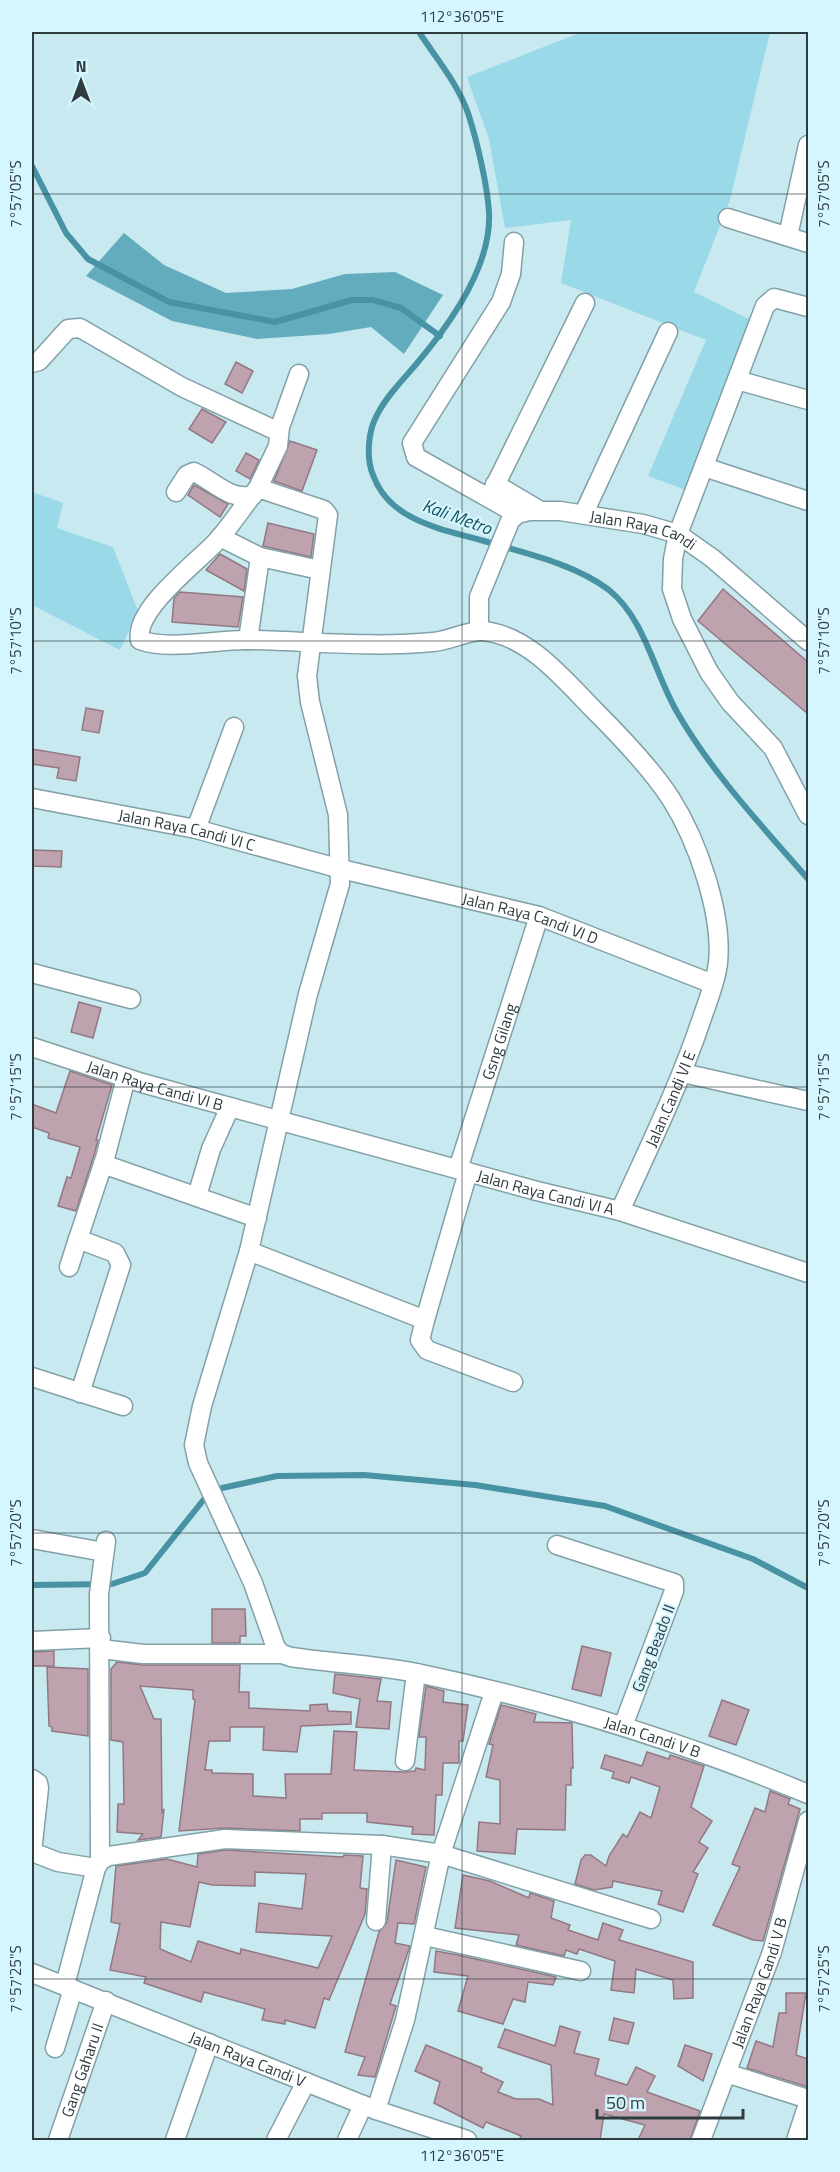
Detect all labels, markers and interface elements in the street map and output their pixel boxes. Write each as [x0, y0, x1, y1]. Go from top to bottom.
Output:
text: 112°36'05"E [420, 5, 504, 28]
north arrow [51, 51, 111, 111]
text: N [75, 54, 87, 78]
text: 7°57'05"S [4, 160, 27, 228]
text: 7°57'05"S [812, 160, 835, 228]
water label: Kali Metro [419, 492, 497, 542]
street label: Jalan Raya Candi [588, 504, 702, 556]
text: 7°57'10"S [4, 607, 27, 675]
text: 7°57'10"S [812, 607, 835, 675]
street label: Jalan Raya Candi VI C [116, 803, 258, 857]
street label: Jalan Raya Candi VI D [460, 886, 602, 950]
street label: Gsng Gilang [475, 1000, 522, 1083]
street label: Jalan.Candi VI E [639, 1047, 701, 1151]
text: 7°57'15"S [4, 1053, 27, 1121]
text: 7°57'15"S [812, 1053, 835, 1121]
street label: Jalan Raya Candi VI B [84, 1054, 226, 1117]
street label: Jalan Raya Candi VI A [474, 1163, 617, 1221]
text: 7°57'20"S [4, 1499, 27, 1567]
text: 7°57'20"S [812, 1499, 835, 1567]
street label: Gang Beado II [625, 1601, 681, 1695]
street label: Jalan Candi V B [602, 1710, 704, 1764]
street label: Jalan Raya Candi V B [725, 1914, 793, 2051]
text: 7°57'25"S [4, 1945, 27, 2013]
text: 7°57'25"S [812, 1945, 835, 2013]
street label: Gang Gaharu II [55, 2020, 110, 2120]
street label: Jalan Raya Candi V [186, 2025, 309, 2093]
scale bar [597, 2082, 742, 2120]
text: 50 m [606, 2089, 645, 2116]
text: 112°36'05"E [420, 2144, 504, 2167]

